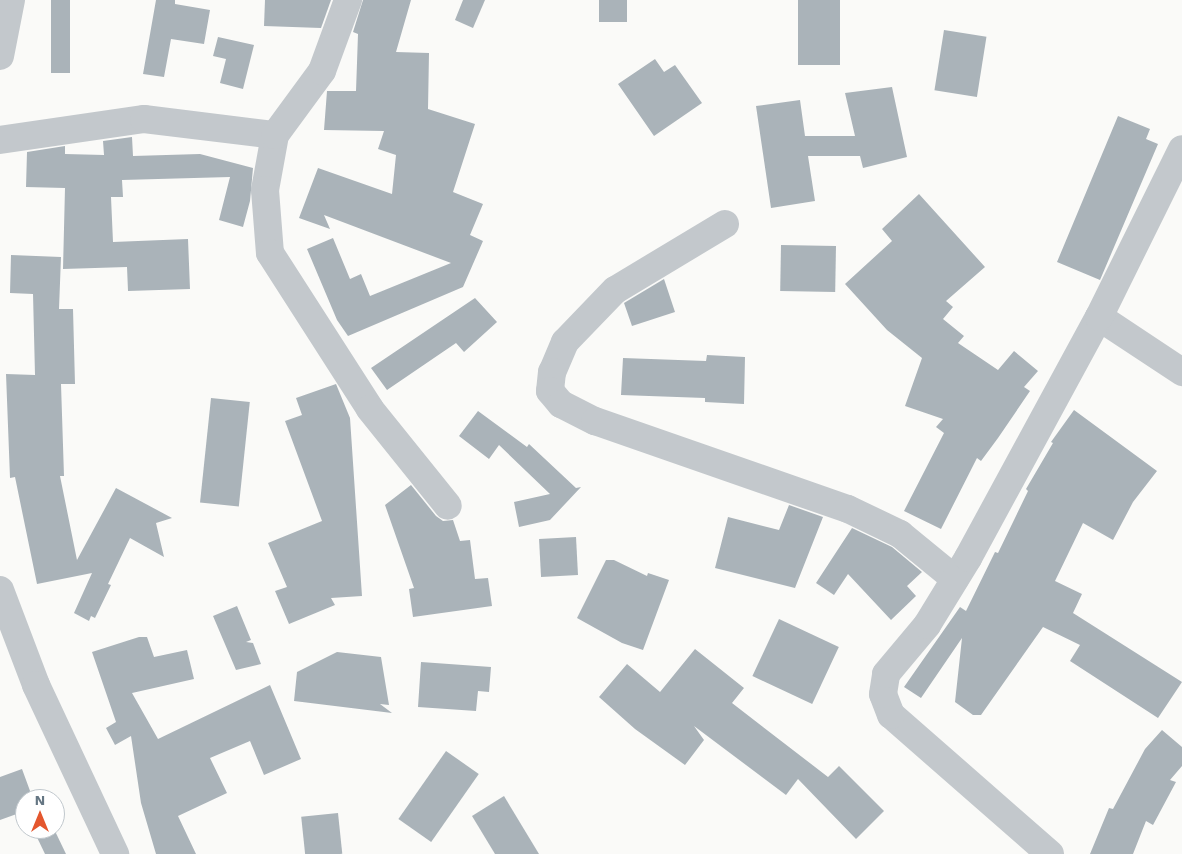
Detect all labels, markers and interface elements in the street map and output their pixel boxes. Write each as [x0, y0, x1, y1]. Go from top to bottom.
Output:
north arrow [15, 789, 65, 839]
text: N [35, 792, 45, 808]

